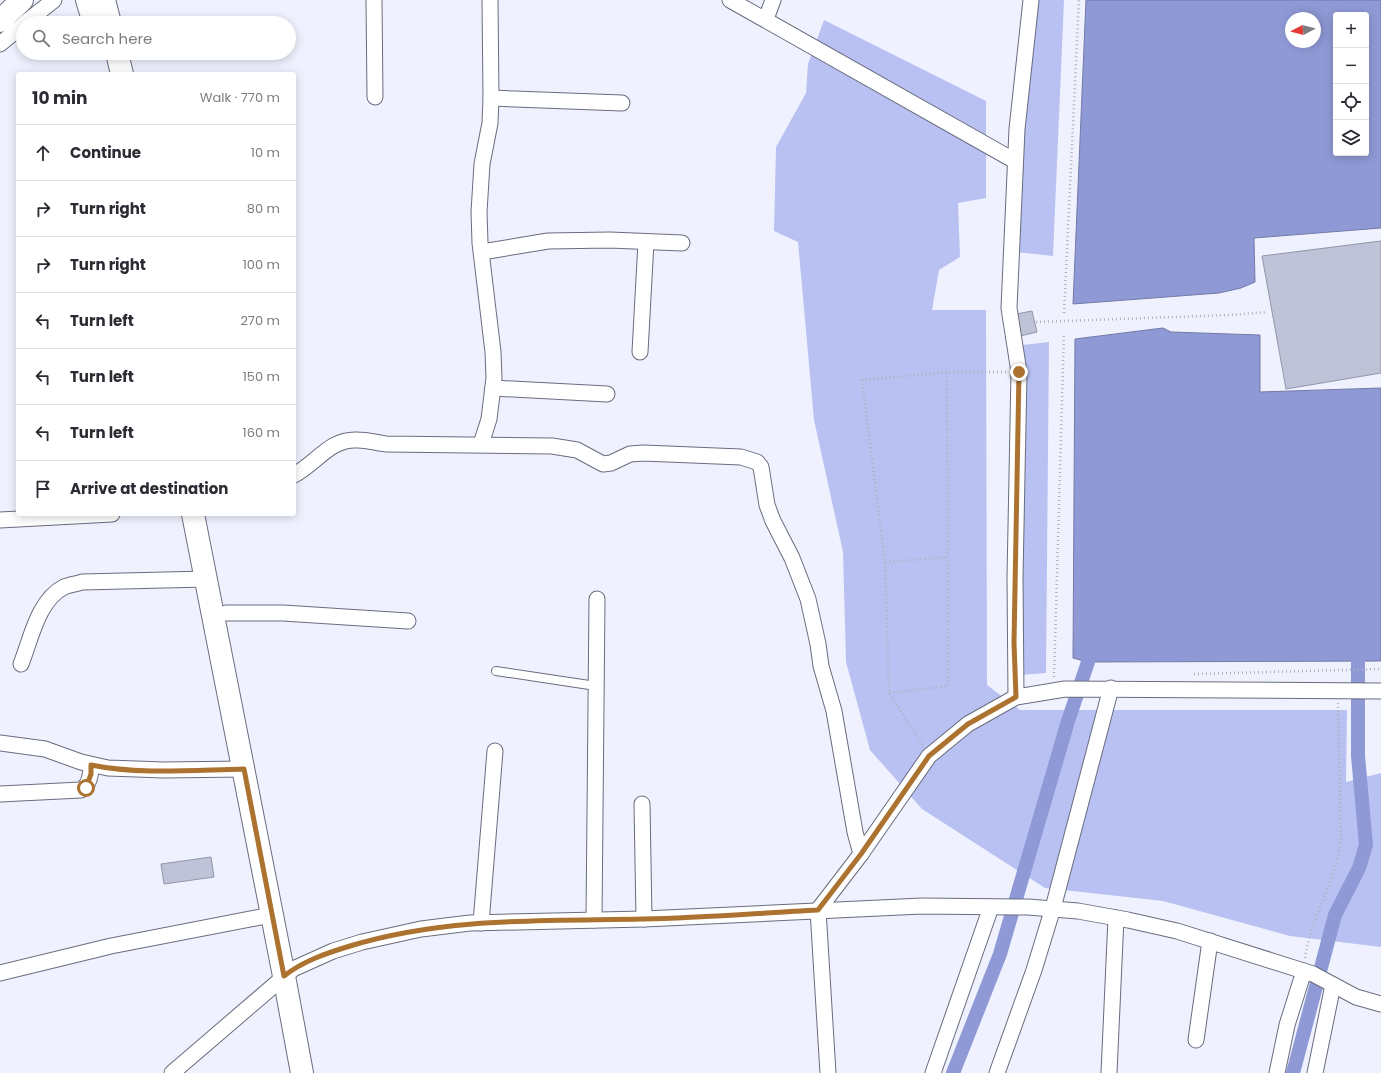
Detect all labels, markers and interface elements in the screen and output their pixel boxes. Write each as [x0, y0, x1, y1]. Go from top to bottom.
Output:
north arrow [1285, 12, 1321, 48]
map controls [1333, 12, 1369, 156]
button: + [1333, 12, 1369, 48]
search box [16, 16, 296, 60]
icon: search [30, 27, 52, 49]
text: Search here [62, 28, 152, 49]
button: − [1333, 48, 1369, 84]
button: locate [1333, 84, 1369, 120]
text: 10 min [32, 86, 88, 110]
text: Walk · 770 m [200, 88, 280, 107]
button: layers [1333, 120, 1369, 156]
icon: ahead [32, 142, 54, 164]
text: Continue [70, 142, 141, 163]
text: 10 m [251, 143, 280, 162]
icon: right [32, 198, 54, 220]
text: Turn right [70, 198, 146, 219]
text: 80 m [247, 199, 280, 218]
icon: right [32, 254, 54, 276]
text: Turn right [70, 254, 146, 275]
text: 100 m [243, 255, 280, 274]
icon: left [32, 310, 54, 332]
text: Turn left [70, 310, 134, 331]
text: 270 m [240, 311, 280, 330]
route end [1010, 363, 1028, 381]
icon: left [32, 366, 54, 388]
text: Turn left [70, 366, 134, 387]
text: 150 m [243, 367, 280, 386]
icon: left [32, 422, 54, 444]
text: Turn left [70, 422, 134, 443]
text: 160 m [243, 423, 280, 442]
icon: arrive [32, 478, 54, 500]
text: Arrive at destination [70, 478, 228, 499]
route start [77, 779, 95, 797]

